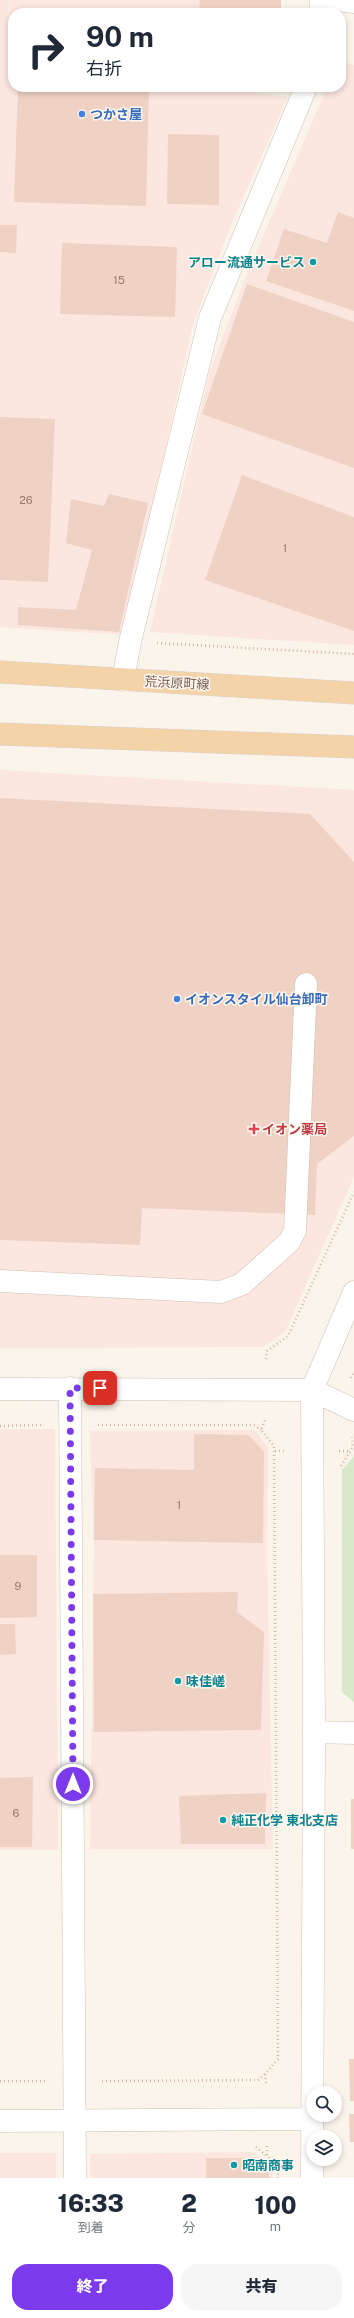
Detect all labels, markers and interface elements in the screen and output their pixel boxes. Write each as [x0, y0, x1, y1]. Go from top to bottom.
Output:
text: 90 m [86, 20, 154, 53]
icon: right [20, 24, 72, 76]
text: 右折 [86, 58, 122, 79]
place label: つかさ屋 [90, 107, 142, 122]
marker: つかさ屋 [77, 109, 87, 119]
place label: アロー流通サービス [188, 255, 305, 270]
marker: アロー流通サービス [308, 257, 318, 267]
house number: 15 [113, 274, 125, 286]
house number: 26 [19, 494, 33, 506]
house number: 1 [283, 542, 287, 554]
street label: 荒浜原町線 [144, 674, 210, 692]
place label: イオンスタイル仙台卸町 [185, 992, 328, 1007]
marker: イオンスタイル仙台卸町 [172, 994, 182, 1004]
place label: イオン薬局 [262, 1122, 327, 1137]
marker: イオン薬局 [249, 1124, 259, 1134]
pin [83, 1371, 117, 1405]
icon: arrive [89, 1377, 111, 1399]
house number: 1 [177, 1499, 181, 1511]
house number: 9 [15, 1580, 22, 1592]
place label: 味佳嵯 [186, 1674, 225, 1689]
marker: 味佳嵯 [173, 1676, 183, 1686]
position arrow [52, 1763, 94, 1805]
house number: 6 [13, 1807, 20, 1819]
place label: 純正化学 東北支店 [231, 1813, 338, 1828]
marker: 純正化学 東北支店 [218, 1815, 228, 1825]
map controls [306, 2086, 342, 2166]
button: search [306, 2086, 342, 2122]
button: layers [306, 2130, 342, 2166]
place label: 昭南商事 [242, 2158, 294, 2173]
marker: 昭南商事 [229, 2160, 239, 2170]
text: 16:33 [57, 2189, 124, 2217]
text: 2 [181, 2189, 197, 2217]
text: 100 [254, 2191, 297, 2219]
text: m [270, 2219, 281, 2234]
text: 到着 [78, 2220, 104, 2235]
text: 分 [183, 2220, 196, 2235]
button: 終了 [12, 2264, 173, 2310]
button: 共有 [181, 2264, 342, 2310]

